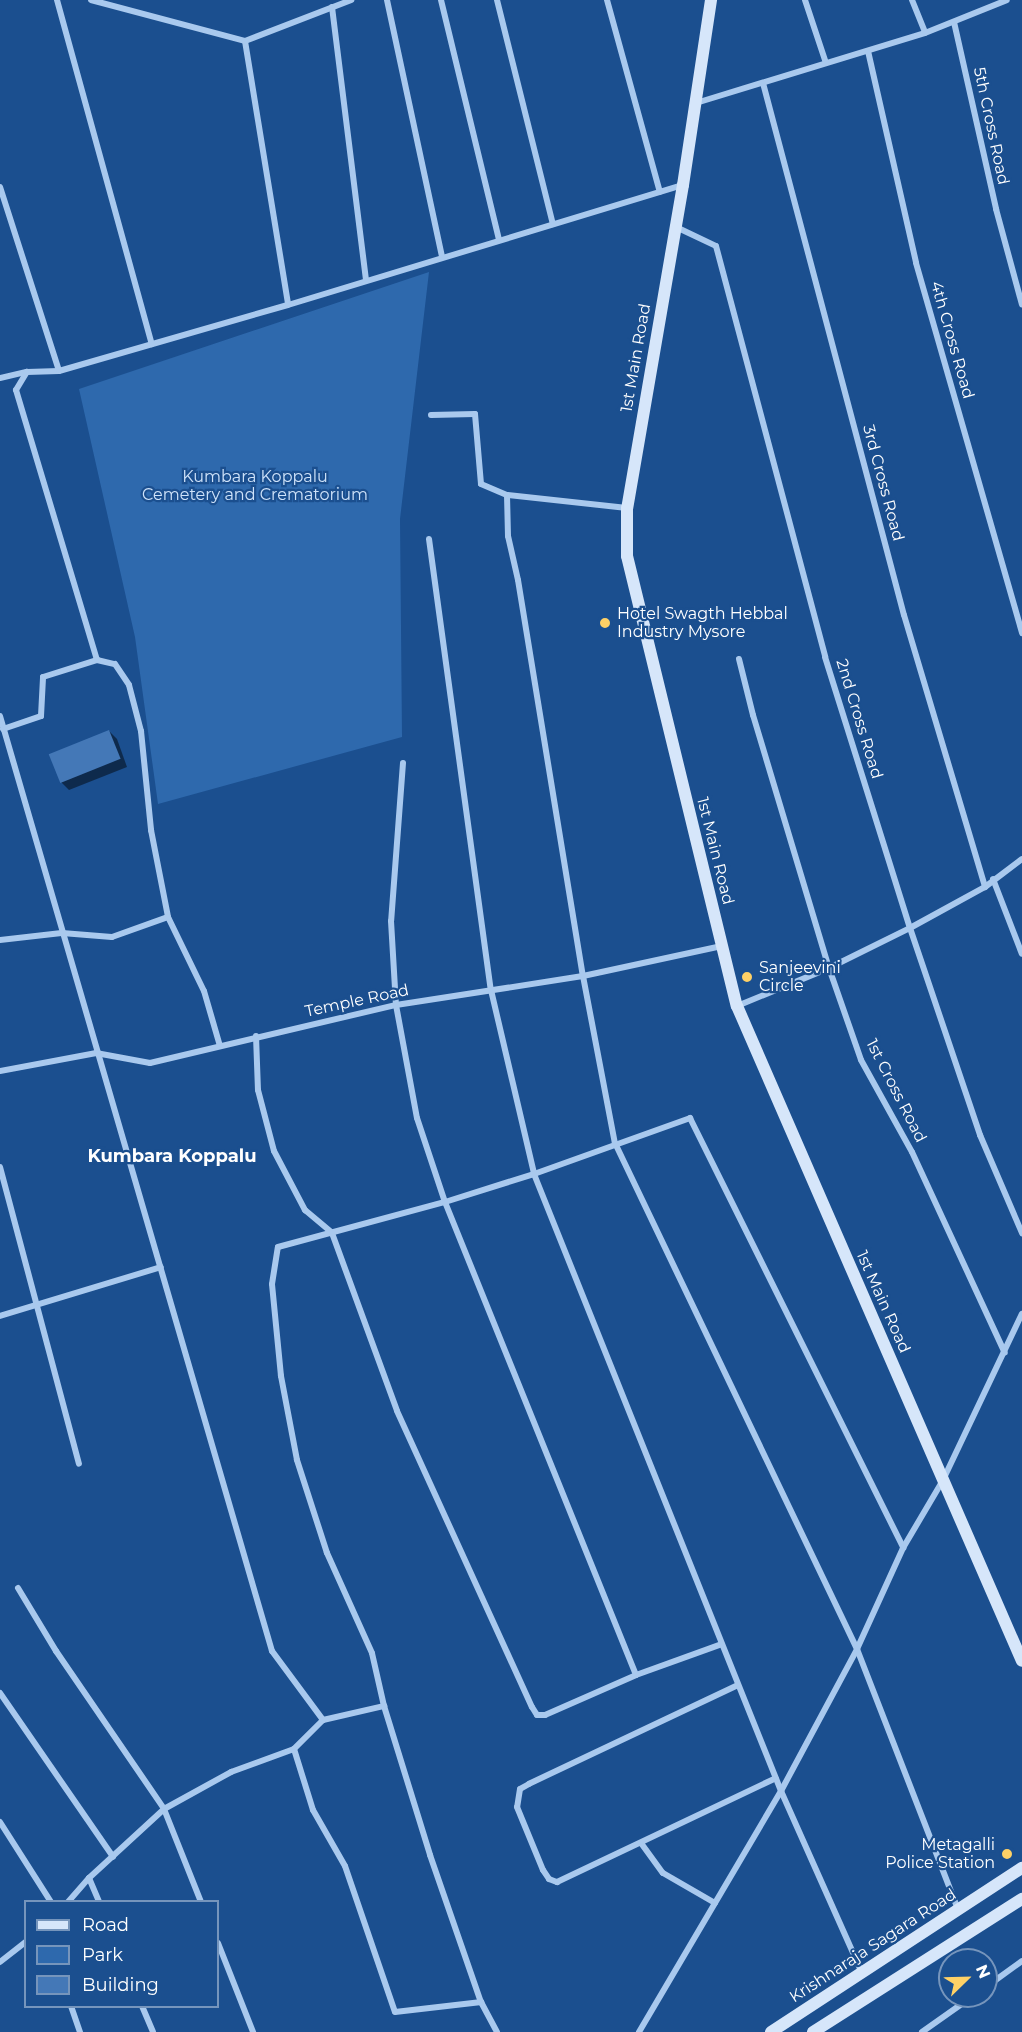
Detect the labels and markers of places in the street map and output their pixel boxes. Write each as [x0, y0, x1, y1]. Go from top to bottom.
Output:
place label: Hotel Swagth Hebbal Industry Mysore [617, 604, 788, 642]
marker: Hotel Swagth Hebbal Industry Mysore [598, 616, 612, 630]
place label: Sanjeevini Circle [759, 958, 841, 996]
marker: Sanjeevini Circle [740, 970, 754, 984]
place label: Metagalli Police Station [885, 1835, 995, 1873]
marker: Metagalli Police Station [1000, 1847, 1014, 1861]

